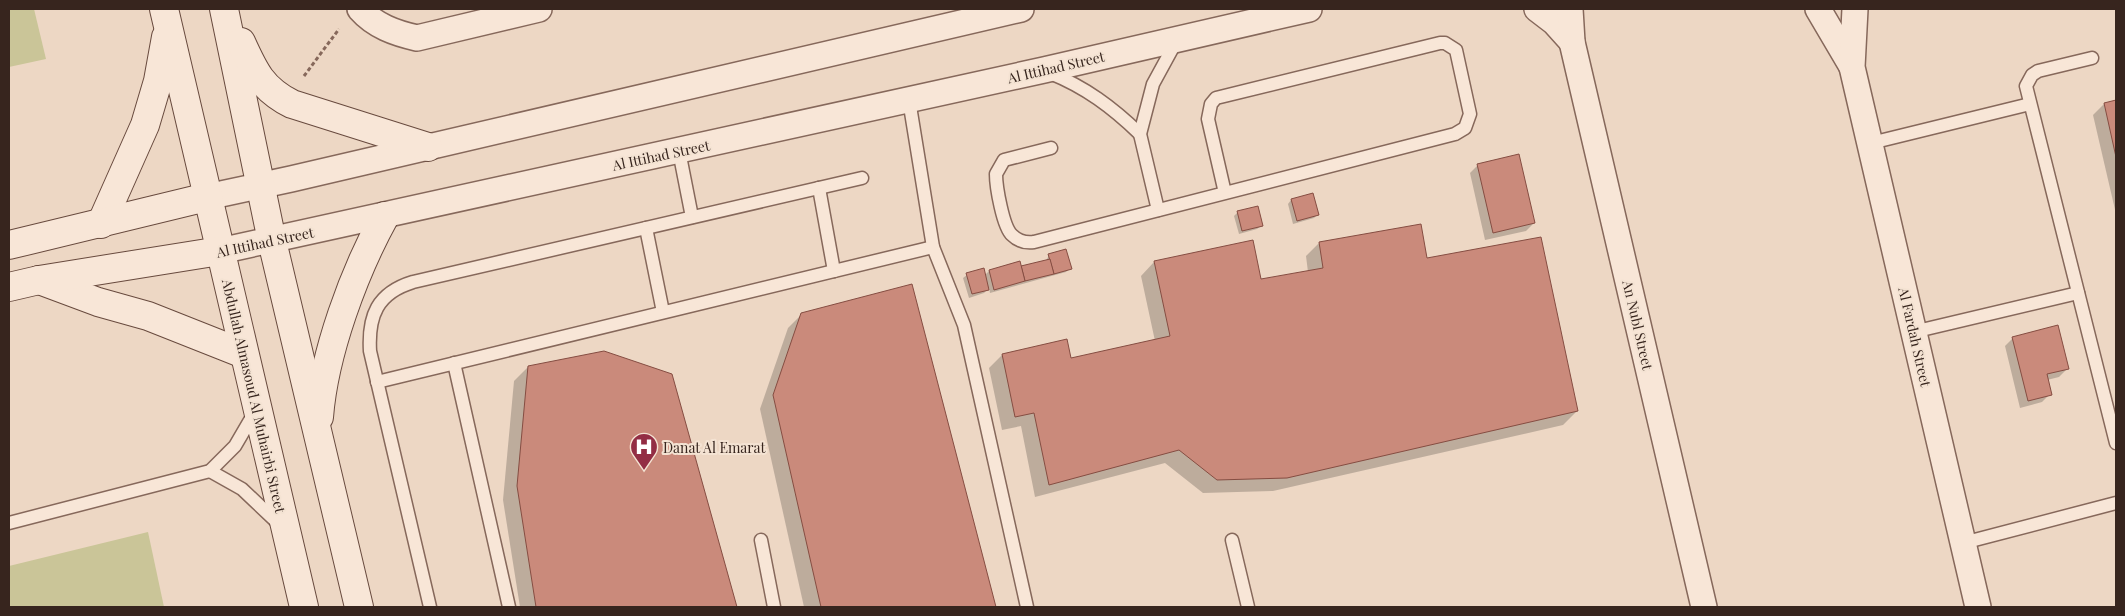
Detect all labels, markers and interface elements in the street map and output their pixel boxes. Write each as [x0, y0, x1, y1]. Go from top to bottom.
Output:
street label: Al Ittihad Street [1005, 46, 1107, 88]
street label: Al Ittihad Street [610, 135, 712, 175]
street label: Al Ittihad Street [214, 222, 316, 262]
street label: Abdullah Almasoud Al Muhairbi Street [218, 276, 290, 516]
street label: An Nubl Street [1618, 277, 1658, 373]
street label: Al Fardah Street [1894, 284, 1936, 390]
hospital icon: Danat Al Emarat [629, 432, 659, 471]
place label: Danat Al Emarat [663, 438, 767, 457]

